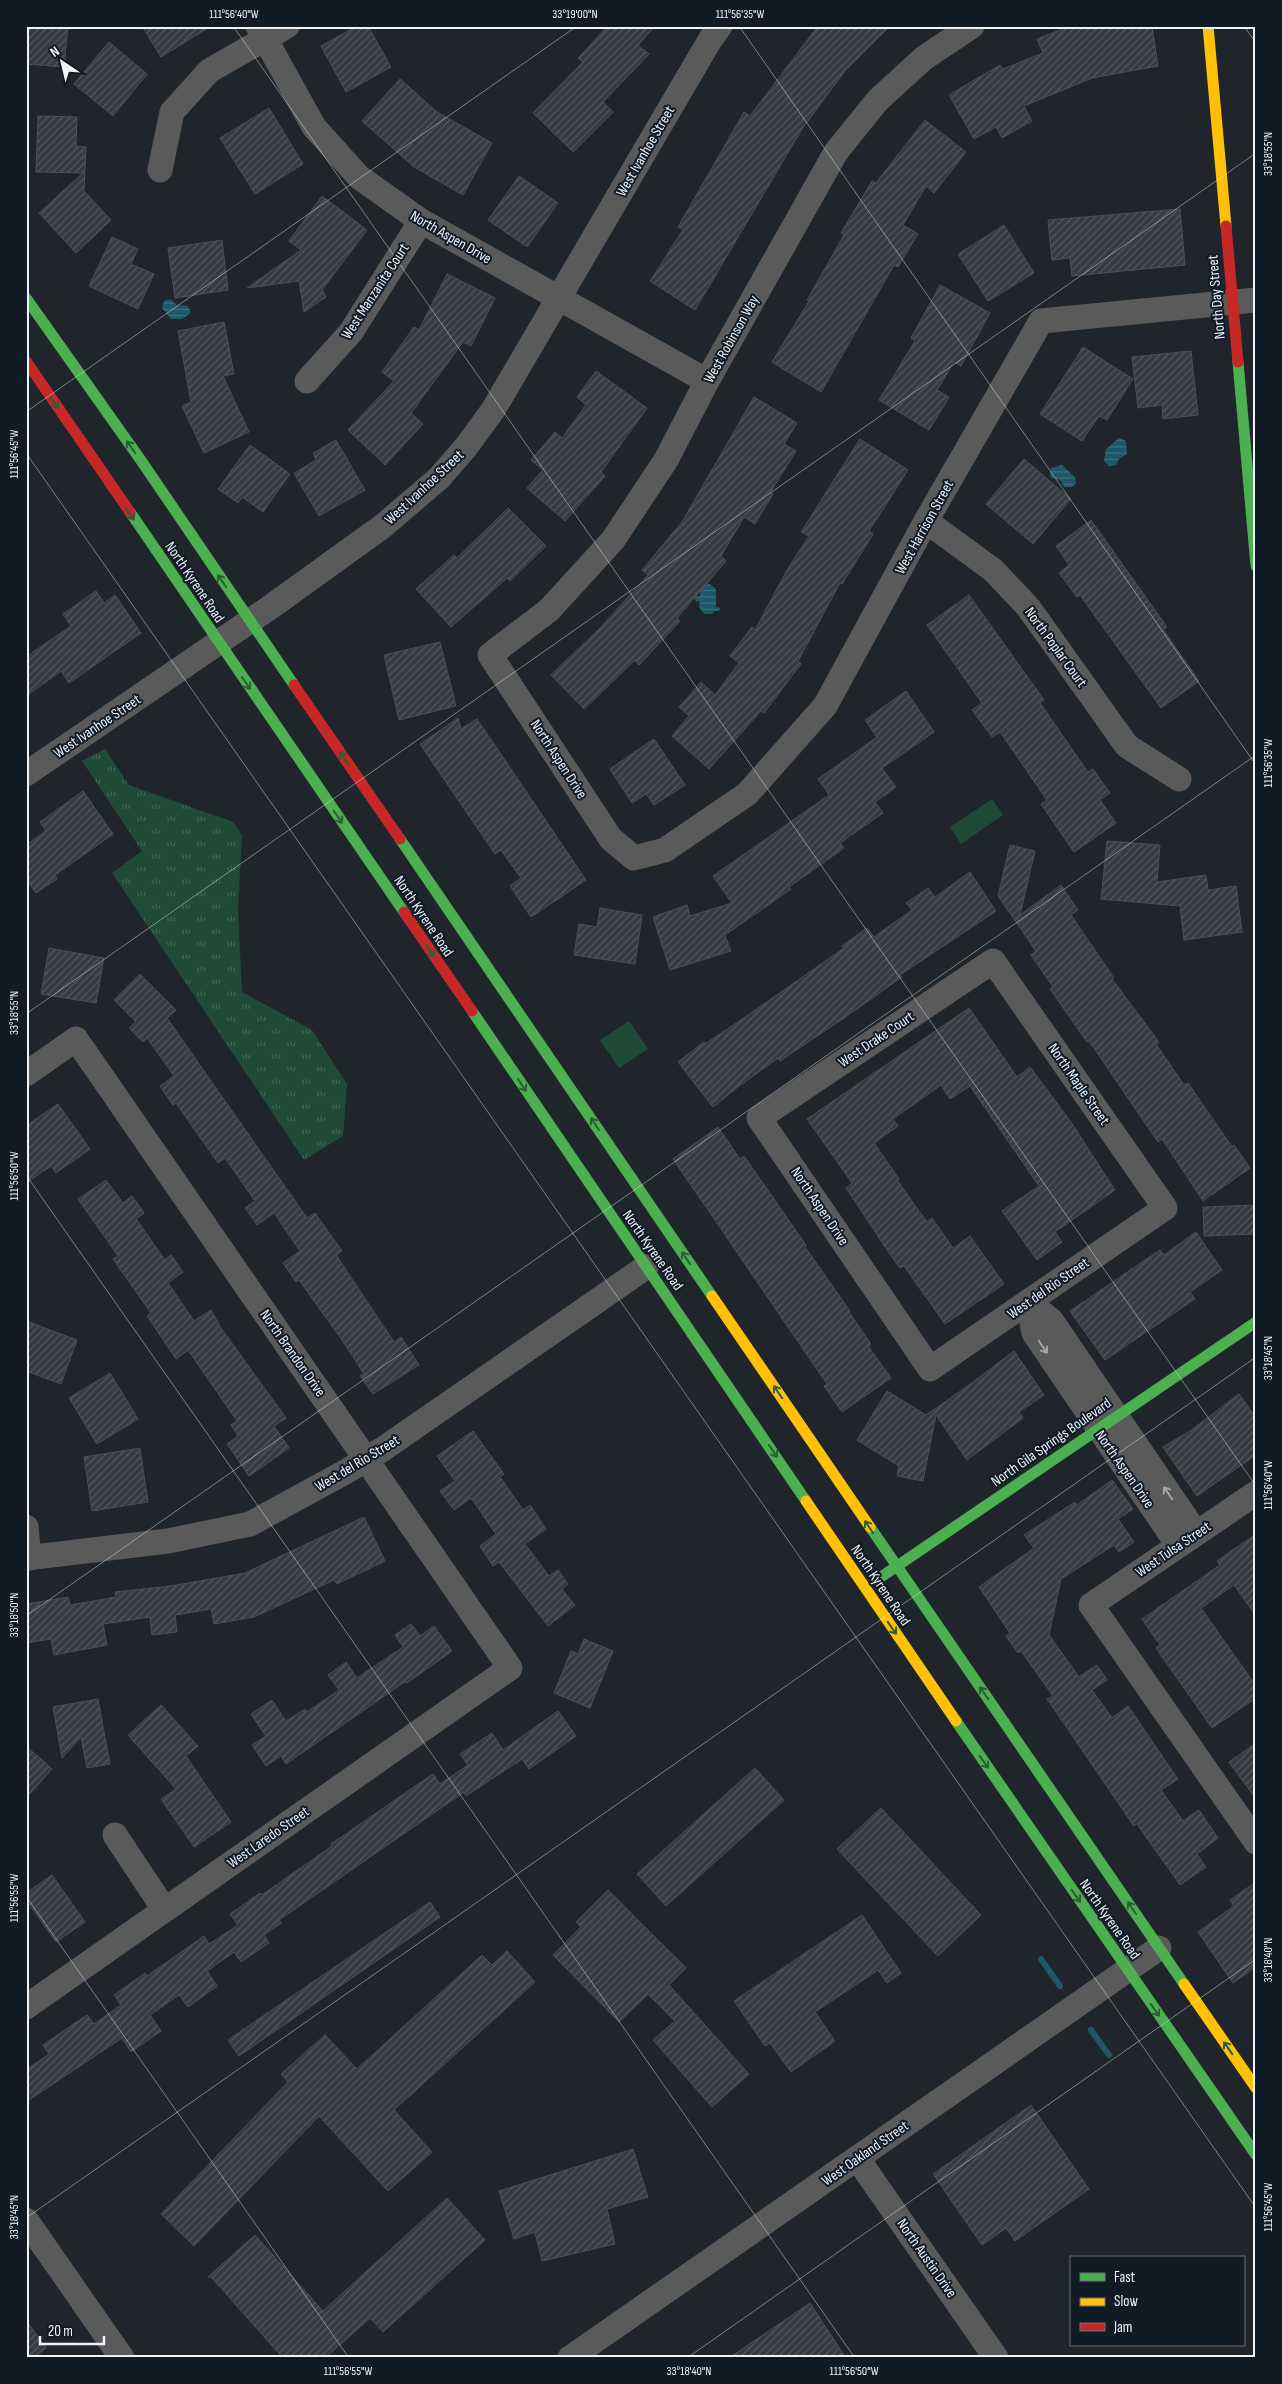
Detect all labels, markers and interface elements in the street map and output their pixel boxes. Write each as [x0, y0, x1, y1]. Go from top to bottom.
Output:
text: 111°56'40"W [209, 7, 259, 22]
text: 33°19'00"N [552, 7, 598, 22]
text: 111°56'35"W [716, 7, 765, 22]
north arrow [38, 38, 88, 88]
text: N [47, 43, 63, 61]
street label: West Ivanhoe Street [612, 102, 679, 200]
text: 33°18'55"N [1261, 132, 1276, 176]
street label: North Aspen Drive [407, 206, 495, 268]
street label: West Manzanita Court [337, 239, 414, 343]
street label: North Day Street [1203, 254, 1230, 340]
street label: West Robinson Way [699, 292, 763, 386]
one-way arrow [49, 394, 59, 408]
text: 111°56'45"W [7, 429, 22, 478]
one-way arrow [126, 440, 136, 454]
street label: West Ivanhoe Street [381, 446, 468, 529]
street label: West Harrison Street [891, 476, 958, 578]
one-way arrow [125, 506, 135, 520]
street label: North Kyrene Road [160, 538, 229, 626]
one-way arrow [217, 574, 228, 588]
street label: North Poplar Court [1020, 603, 1091, 691]
one-way arrow [241, 676, 251, 690]
street label: West Ivanhoe Street [50, 690, 145, 763]
street label: North Aspen Drive [526, 716, 591, 803]
text: 111°56'35"W [1261, 738, 1276, 787]
one-way arrow [339, 751, 349, 765]
one-way arrow [333, 810, 343, 824]
street label: North Kyrene Road [389, 872, 458, 960]
one-way arrow [425, 944, 435, 958]
text: 33°18'55"N [7, 991, 22, 1035]
street label: West Drake Court [835, 1007, 918, 1072]
street label: North Maple Street [1043, 1040, 1114, 1129]
one-way arrow [517, 1078, 527, 1092]
one-way arrow [589, 1117, 599, 1131]
text: 111°56'50"W [7, 1151, 22, 1201]
street label: North Aspen Drive [786, 1163, 853, 1249]
street label: North Kyrene Road [618, 1206, 687, 1294]
one-way arrow [681, 1251, 691, 1265]
street label: West del Rio Street [1004, 1253, 1093, 1324]
street label: North Brandon Drive [256, 1306, 330, 1401]
text: 33°18'45"N [1261, 1336, 1276, 1380]
one-way arrow [1038, 1340, 1048, 1354]
one-way arrow [773, 1386, 783, 1400]
street label: North Gila Springs Boulevard [987, 1394, 1115, 1491]
street label: North Aspen Drive [1091, 1427, 1158, 1512]
street label: West del Rio Street [312, 1431, 403, 1496]
one-way arrow [768, 1443, 778, 1457]
text: 111°56'40"W [1261, 1460, 1276, 1510]
one-way arrow [1163, 1486, 1173, 1500]
street label: West Tulsa Street [1132, 1517, 1215, 1582]
one-way arrow [864, 1520, 874, 1534]
street label: North Kyrene Road [846, 1541, 915, 1629]
text: 33°18'50"N [7, 1593, 22, 1637]
one-way arrow [887, 1621, 897, 1635]
one-way arrow [979, 1686, 989, 1700]
one-way arrow [979, 1755, 989, 1769]
street label: West Laredo Street [224, 1802, 313, 1873]
text: 111°56'55"W [7, 1874, 22, 1922]
street label: North Kyrene Road [1075, 1875, 1144, 1963]
one-way arrow [1071, 1889, 1081, 1903]
one-way arrow [1127, 1901, 1137, 1915]
text: 33°18'40"N [1261, 1938, 1276, 1982]
one-way arrow [1150, 2003, 1160, 2017]
one-way arrow [1223, 2041, 1233, 2055]
street label: West Oakland Street [818, 2116, 913, 2190]
text: 111°56'45"W [1261, 2182, 1276, 2231]
text: 33°18'45"N [7, 2195, 22, 2239]
street label: North Austin Drive [892, 2215, 961, 2301]
legend [1070, 2256, 1244, 2346]
text: Fast [1114, 2268, 1136, 2287]
text: Slow [1114, 2292, 1138, 2311]
scale bar [40, 2314, 104, 2346]
text: Jam [1113, 2318, 1132, 2337]
text: 20 m [48, 2322, 73, 2341]
text: 111°56'55"W [324, 2364, 372, 2379]
text: 33°18'40"N [667, 2364, 711, 2379]
text: 111°56'50"W [829, 2364, 879, 2379]

